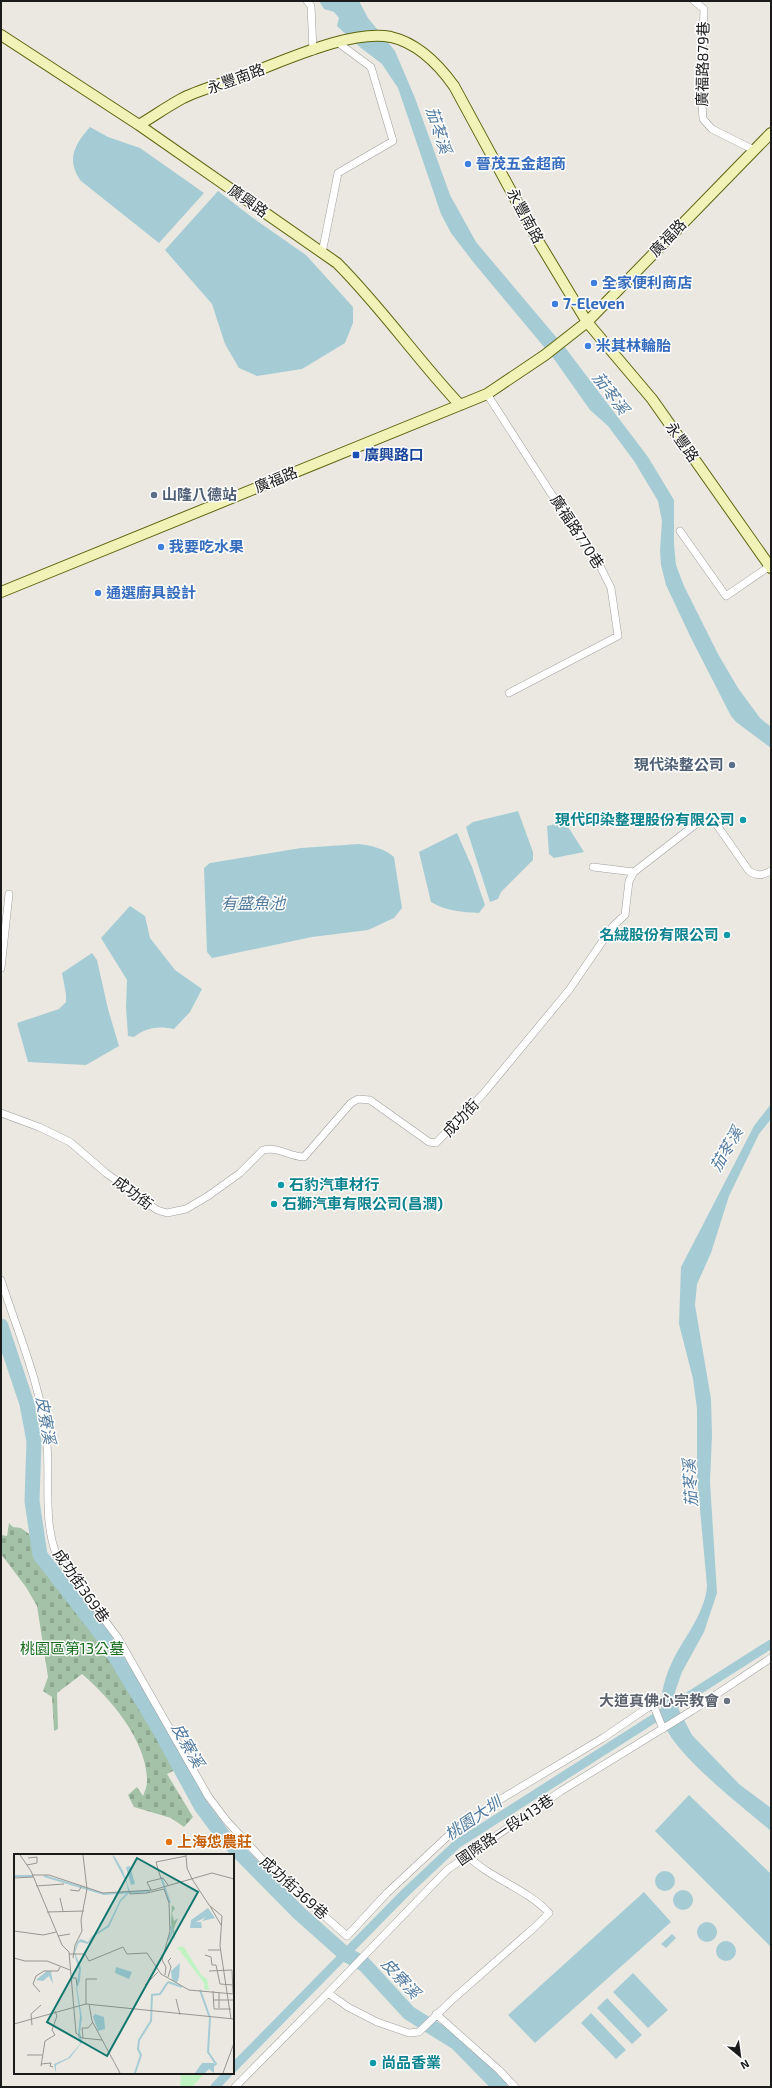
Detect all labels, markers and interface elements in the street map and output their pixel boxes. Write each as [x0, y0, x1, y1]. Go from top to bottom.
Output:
street label: 廣福路879巷 [692, 21, 712, 107]
street label: 永豐南路 [204, 59, 267, 97]
water label: 茄苳溪 [423, 104, 457, 158]
place label: 晉茂五金超商 [476, 154, 566, 172]
marker: 晉茂五金超商 [463, 159, 473, 169]
street label: 廣興路 [225, 180, 272, 220]
street label: 永豐南路 [504, 185, 548, 246]
street label: 廣福路 [645, 215, 689, 260]
place label: 全家便利商店 [602, 273, 692, 291]
marker: 全家便利商店 [589, 278, 599, 288]
place label: 7-Eleven [563, 294, 625, 312]
marker: 7-Eleven [550, 299, 560, 309]
place label: 米其林輪胎 [596, 336, 671, 354]
marker: 米其林輪胎 [583, 341, 593, 351]
water label: 茄苳溪 [589, 368, 635, 419]
street label: 永豐路 [663, 418, 703, 465]
place label: 廣興路口 [364, 445, 424, 463]
marker: 廣興路口 [351, 450, 361, 460]
street label: 廣福路 [251, 462, 300, 496]
place label: 山隆八德站 [162, 485, 237, 503]
marker: 山隆八德站 [149, 490, 159, 500]
street label: 廣福路770巷 [547, 491, 608, 572]
place label: 我要吃水果 [169, 537, 244, 555]
marker: 我要吃水果 [156, 542, 166, 552]
place label: 通選廚具設計 [106, 583, 196, 601]
marker: 通選廚具設計 [93, 588, 103, 598]
place label: 現代染整公司 [634, 755, 724, 773]
marker: 現代染整公司 [727, 760, 737, 770]
place label: 現代印染整理股份有限公司 [555, 810, 735, 828]
marker: 現代印染整理股份有限公司 [738, 815, 748, 825]
water label: 有盛魚池 [221, 893, 287, 912]
place label: 名絨股份有限公司 [599, 925, 719, 943]
marker: 名絨股份有限公司 [722, 930, 732, 940]
street label: 成功街 [438, 1095, 482, 1140]
water label: 茄苳溪 [705, 1121, 747, 1174]
street label: 成功街 [110, 1171, 157, 1213]
place label: 石豹汽車材行 [289, 1175, 379, 1193]
marker: 石豹汽車材行 [276, 1180, 286, 1190]
place label: 石獅汽車有限公司(昌潤) [282, 1194, 443, 1212]
marker: 石獅汽車有限公司(昌潤) [269, 1199, 279, 1209]
water label: 皮寮溪 [33, 1395, 60, 1447]
water label: 茄苳溪 [679, 1457, 700, 1507]
street label: 成功街369巷 [50, 1545, 114, 1626]
park label: 桃園區第13公墓 [20, 1639, 124, 1657]
place label: 大道真佛心宗教會 [599, 1691, 719, 1709]
marker: 大道真佛心宗教會 [722, 1696, 732, 1706]
water label: 皮寮溪 [168, 1719, 209, 1772]
street label: 國際路一段413巷 [452, 1790, 557, 1868]
water label: 桃園大圳 [441, 1791, 506, 1843]
place label: 上海怹農莊 [177, 1832, 252, 1850]
marker: 上海怹農莊 [164, 1837, 174, 1847]
street label: 成功街369巷 [257, 1852, 332, 1923]
inset map [14, 1854, 234, 2074]
water label: 皮寮溪 [378, 1954, 426, 2003]
north arrow [720, 2036, 760, 2076]
place label: 尚品香業 [381, 2053, 441, 2071]
marker: 尚品香業 [368, 2058, 378, 2068]
text: N [738, 2058, 752, 2073]

